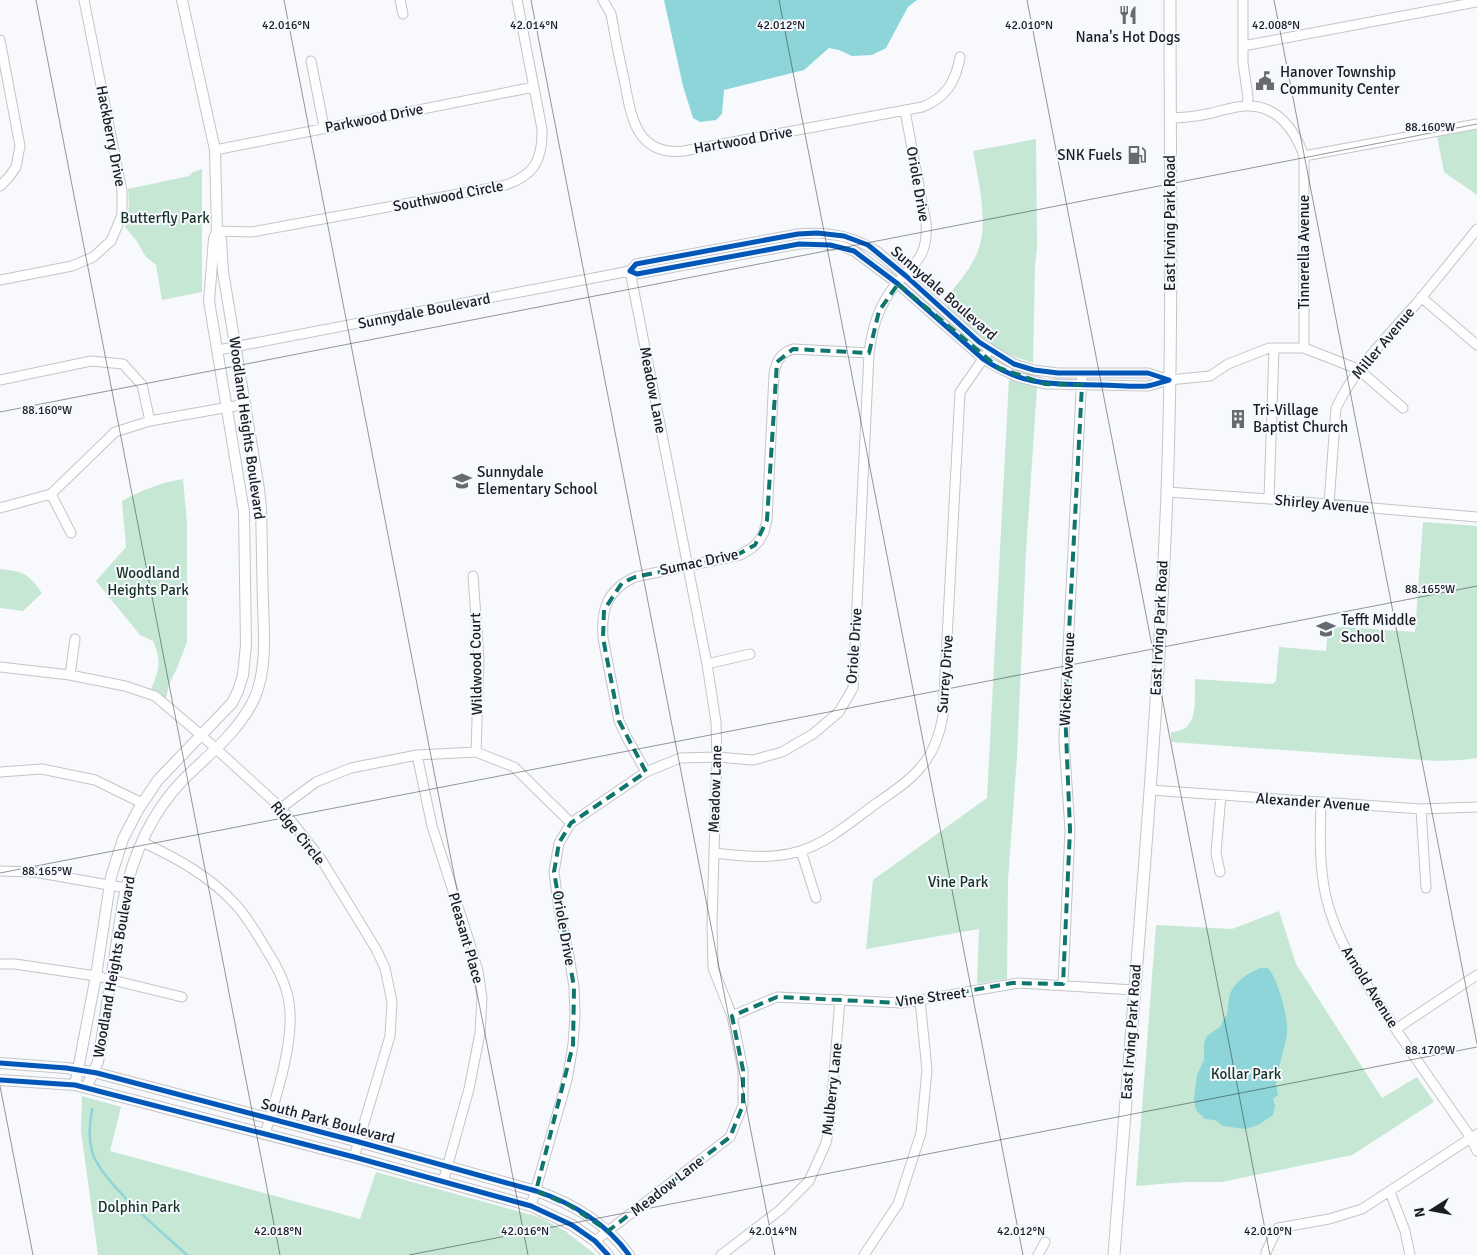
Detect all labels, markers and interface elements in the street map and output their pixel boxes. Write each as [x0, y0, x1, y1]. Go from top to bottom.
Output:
restaurant icon: Nana's Hot Dogs [1117, 4, 1139, 26]
text: 42.016°N [262, 18, 310, 33]
text: 42.014°N [510, 18, 558, 33]
text: 42.012°N [757, 18, 805, 33]
text: 42.010°N [1005, 18, 1053, 33]
text: 42.008°N [1252, 18, 1300, 33]
place label: Nana's Hot Dogs [1076, 28, 1181, 46]
place label: Hanover Township Community Center [1280, 63, 1400, 98]
public building icon: Hanover Township Community Center [1254, 70, 1276, 92]
street label: Hackberry Drive [92, 84, 130, 188]
street label: Parkwood Drive [323, 100, 425, 136]
text: 88.160°W [1405, 120, 1455, 135]
street label: Hartwood Drive [692, 122, 794, 158]
fuel station icon: SNK Fuels [1126, 144, 1148, 166]
street label: Oriole Drive [903, 145, 933, 223]
place label: SNK Fuels [1057, 146, 1122, 164]
street label: East Irving Park Road [1161, 155, 1179, 291]
street label: Southwood Circle [391, 176, 505, 216]
street label: Tinnerella Avenue [1295, 195, 1313, 309]
park label: Butterfly Park [120, 209, 210, 227]
street label: Sunnydale Boulevard [887, 242, 1001, 344]
street label: Sunnydale Boulevard [356, 289, 492, 333]
street label: Miller Avenue [1348, 304, 1418, 382]
street label: Woodland Heights Boulevard [225, 335, 269, 521]
street label: Meadow Lane [636, 345, 670, 435]
place label: Tri-Village Baptist Church [1253, 401, 1348, 436]
text: 88.160°W [22, 403, 72, 418]
building icon: Tri-Village Baptist Church [1227, 408, 1249, 430]
place label: Sunnydale Elementary School [477, 463, 598, 498]
school or university icon: Sunnydale Elementary School [451, 470, 473, 492]
street label: Shirley Avenue [1274, 491, 1370, 517]
street label: Sumac Drive [658, 545, 740, 579]
street label: East Irving Park Road [1146, 560, 1172, 696]
park label: Woodland Heights Park [107, 564, 189, 599]
text: 88.165°W [1405, 582, 1455, 597]
street label: Oriole Drive [842, 607, 866, 685]
place label: Tefft Middle School [1341, 611, 1416, 646]
street label: Wildwood Court [466, 613, 486, 715]
school or university icon: Tefft Middle School [1315, 618, 1337, 640]
street label: Wicker Avenue [1056, 631, 1078, 727]
street label: Surrey Drive [933, 634, 957, 714]
street label: Meadow Lane [704, 745, 726, 833]
street label: Alexander Avenue [1255, 789, 1371, 815]
street label: Ridge Circle [267, 797, 329, 869]
text: 88.165°W [22, 864, 72, 879]
park label: Vine Park [928, 873, 989, 891]
street label: Woodland Heights Boulevard [89, 875, 139, 1059]
street label: Oriole Drive [549, 889, 579, 967]
street label: Pleasant Place [444, 890, 488, 986]
street label: Arnold Avenue [1338, 943, 1402, 1031]
street label: East Irving Park Road [1117, 964, 1145, 1100]
street label: Vine Street [895, 983, 967, 1011]
street label: Mulberry Lane [818, 1042, 846, 1136]
text: 88.170°W [1405, 1043, 1455, 1058]
park label: Kollar Park [1211, 1065, 1282, 1083]
street label: South Park Boulevard [259, 1095, 397, 1148]
street label: Meadow Lane [627, 1152, 707, 1220]
north arrow [1407, 1185, 1457, 1235]
park label: Dolphin Park [98, 1198, 181, 1216]
text: N [1410, 1206, 1429, 1219]
text: 42.018°N [254, 1224, 302, 1239]
text: 42.016°N [501, 1224, 549, 1239]
text: 42.014°N [749, 1224, 797, 1239]
text: 42.012°N [997, 1224, 1045, 1239]
text: 42.010°N [1244, 1224, 1292, 1239]

